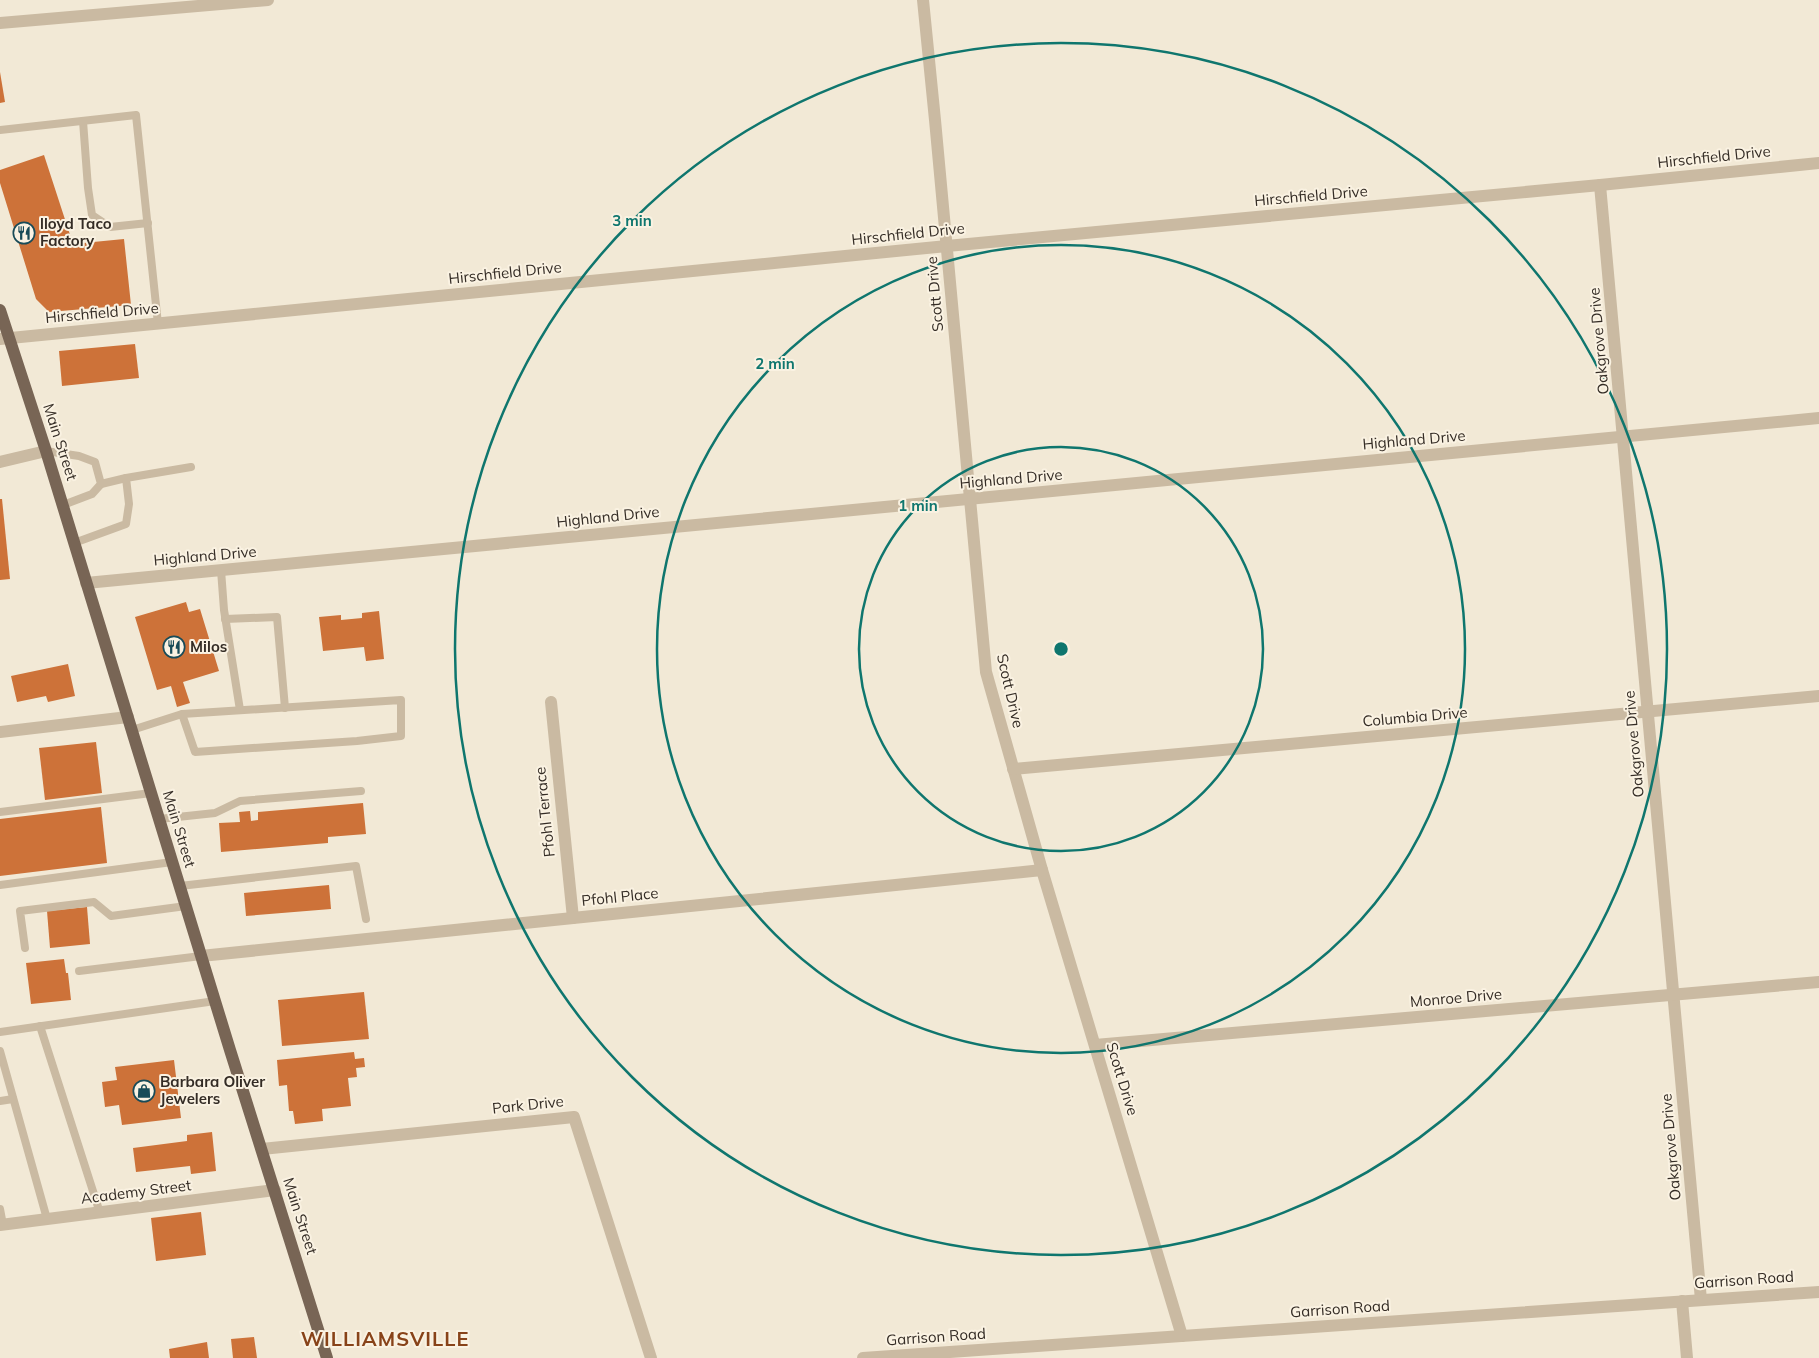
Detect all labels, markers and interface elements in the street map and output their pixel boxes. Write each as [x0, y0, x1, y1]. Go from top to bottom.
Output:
street label: Hirschfield Drive [1656, 141, 1771, 172]
street label: Hirschfield Drive [1254, 181, 1368, 210]
text: 3 min [612, 211, 652, 230]
place label: lloyd Taco Factory [40, 214, 112, 250]
street label: Hirschfield Drive [850, 218, 965, 249]
restaurant icon: lloyd Taco Factory [12, 221, 36, 245]
street label: Scott Drive [922, 256, 947, 333]
street label: Hirschfield Drive [447, 257, 562, 288]
street label: Oakgrove Drive [1584, 287, 1613, 395]
street label: Hirschfield Drive [45, 298, 159, 327]
text: 2 min [755, 354, 795, 373]
street label: Main Street [39, 401, 82, 483]
street label: Highland Drive [1362, 426, 1466, 453]
street label: Highland Drive [959, 465, 1063, 492]
text: 1 min [898, 496, 938, 515]
street label: Highland Drive [556, 502, 660, 531]
street label: Highland Drive [153, 542, 257, 569]
restaurant icon: Milos [162, 635, 186, 659]
place label: Milos [190, 637, 227, 656]
centre of rings [1052, 640, 1070, 658]
street label: Scott Drive [993, 652, 1028, 730]
street label: Oakgrove Drive [1619, 690, 1648, 798]
street label: Columbia Drive [1362, 702, 1468, 731]
street label: Pfohl Terrace [530, 766, 559, 858]
street label: Main Street [159, 788, 200, 870]
street label: Pfohl Place [581, 883, 659, 910]
street label: Monroe Drive [1409, 984, 1503, 1011]
street label: Scott Drive [1102, 1040, 1143, 1118]
place label: Barbara Oliver Jewelers [160, 1072, 265, 1108]
shop icon: Barbara Oliver Jewelers [132, 1079, 156, 1103]
street label: Park Drive [491, 1091, 565, 1118]
street label: Oakgrove Drive [1656, 1093, 1685, 1201]
street label: Academy Street [80, 1175, 192, 1208]
street label: Main Street [279, 1175, 322, 1257]
street label: Garrison Road [1693, 1267, 1794, 1292]
street label: Garrison Road [1289, 1296, 1390, 1321]
street label: Garrison Road [885, 1324, 986, 1349]
district label: WILLIAMSVILLE [301, 1326, 469, 1351]

